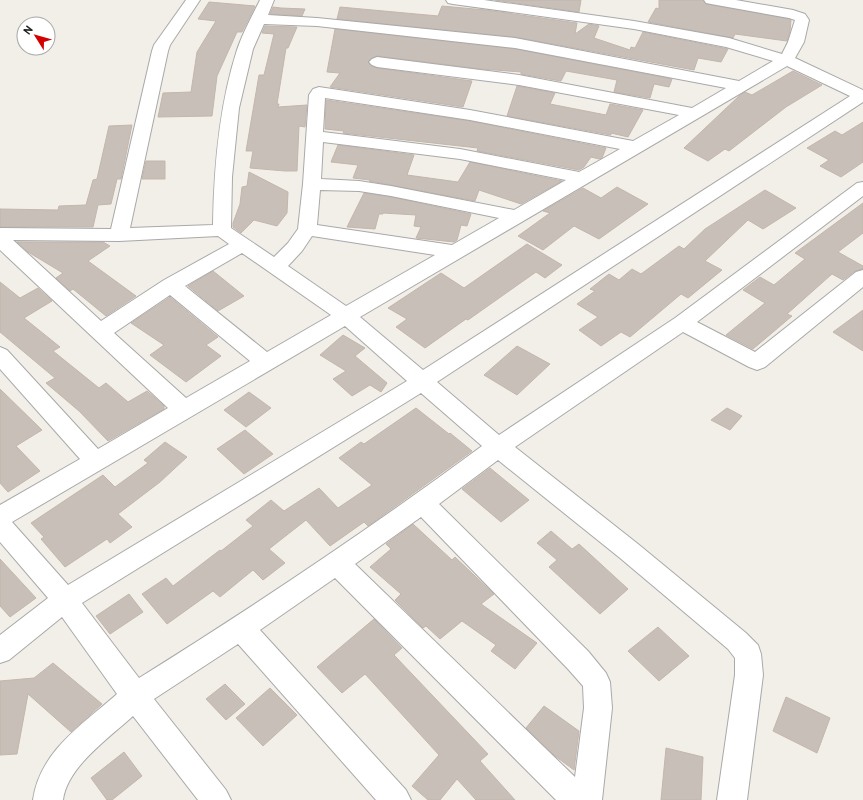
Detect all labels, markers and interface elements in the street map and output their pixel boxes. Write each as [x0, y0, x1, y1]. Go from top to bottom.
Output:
north arrow [16, 16, 56, 56]
text: N [21, 23, 37, 38]

